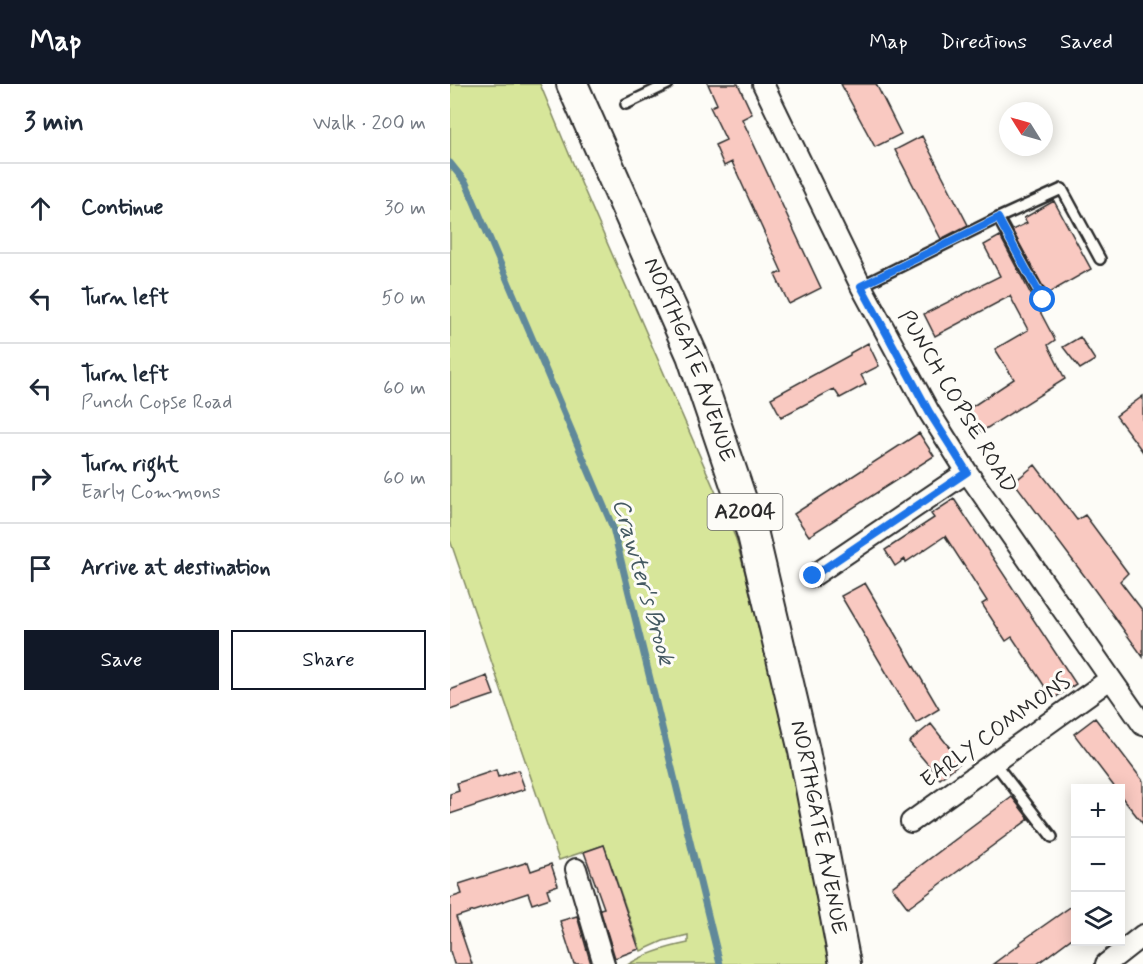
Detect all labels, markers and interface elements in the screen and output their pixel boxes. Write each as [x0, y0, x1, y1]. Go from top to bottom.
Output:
text: Map [30, 24, 81, 61]
text: Map [869, 28, 908, 56]
text: Directions [941, 28, 1027, 56]
text: Saved [1060, 28, 1113, 56]
north arrow [999, 102, 1053, 156]
text: 3 min [24, 106, 84, 140]
text: Walk · 200 m [313, 110, 426, 137]
icon: ahead [24, 192, 57, 225]
text: Continue [81, 194, 163, 222]
text: 30 m [384, 195, 426, 222]
street label: NORTHGATE AVENUE [637, 253, 741, 466]
icon: left [24, 282, 57, 315]
text: Turn left [81, 284, 169, 312]
text: 50 m [381, 285, 426, 312]
route start [1029, 286, 1055, 312]
street label: PUNCH COPSE ROAD [891, 305, 1023, 499]
text: Turn left [81, 361, 169, 389]
icon: left [24, 372, 57, 405]
text: 60 m [383, 375, 426, 402]
text: Punch Copse Road [81, 389, 232, 416]
text: Turn right [81, 451, 179, 479]
icon: right [24, 462, 57, 495]
text: 60 m [383, 465, 426, 492]
text: Early Commons [81, 479, 221, 506]
road number: A2004 [708, 494, 782, 530]
water label: Crawter's Brook [604, 495, 682, 671]
icon: arrive [24, 552, 57, 585]
text: Arrive at destination [81, 554, 271, 582]
route end [799, 562, 825, 588]
button: Save [24, 630, 219, 690]
button: Share [231, 630, 426, 690]
street label: EARLY COMMONS [916, 667, 1076, 795]
street label: NORTHGATE AVENUE [783, 718, 853, 937]
map controls [1071, 784, 1125, 946]
button: + [1071, 784, 1125, 838]
button: − [1071, 838, 1125, 892]
button: layers [1071, 892, 1125, 946]

